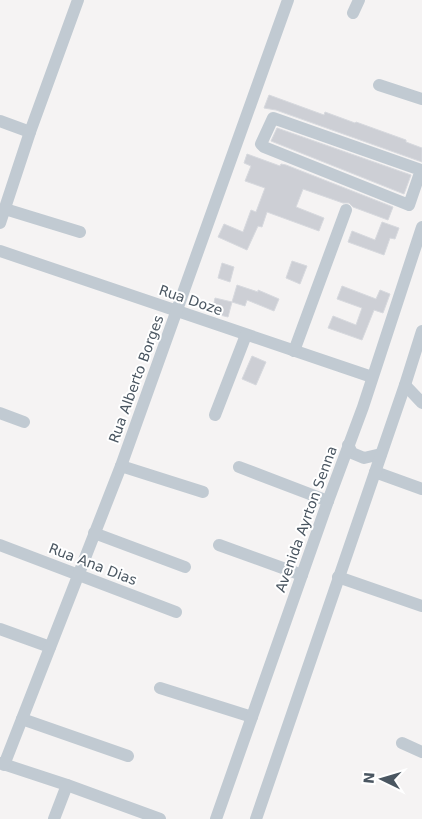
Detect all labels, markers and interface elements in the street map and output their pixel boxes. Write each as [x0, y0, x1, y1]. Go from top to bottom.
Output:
street label: Rua Doze [157, 282, 225, 318]
street label: Rua Alberto Borges [105, 313, 167, 445]
street label: Avenida Ayrton Senna [272, 444, 340, 594]
street label: Rua Ana Dias [47, 540, 139, 588]
north arrow [357, 754, 407, 804]
text: N [361, 771, 378, 784]

